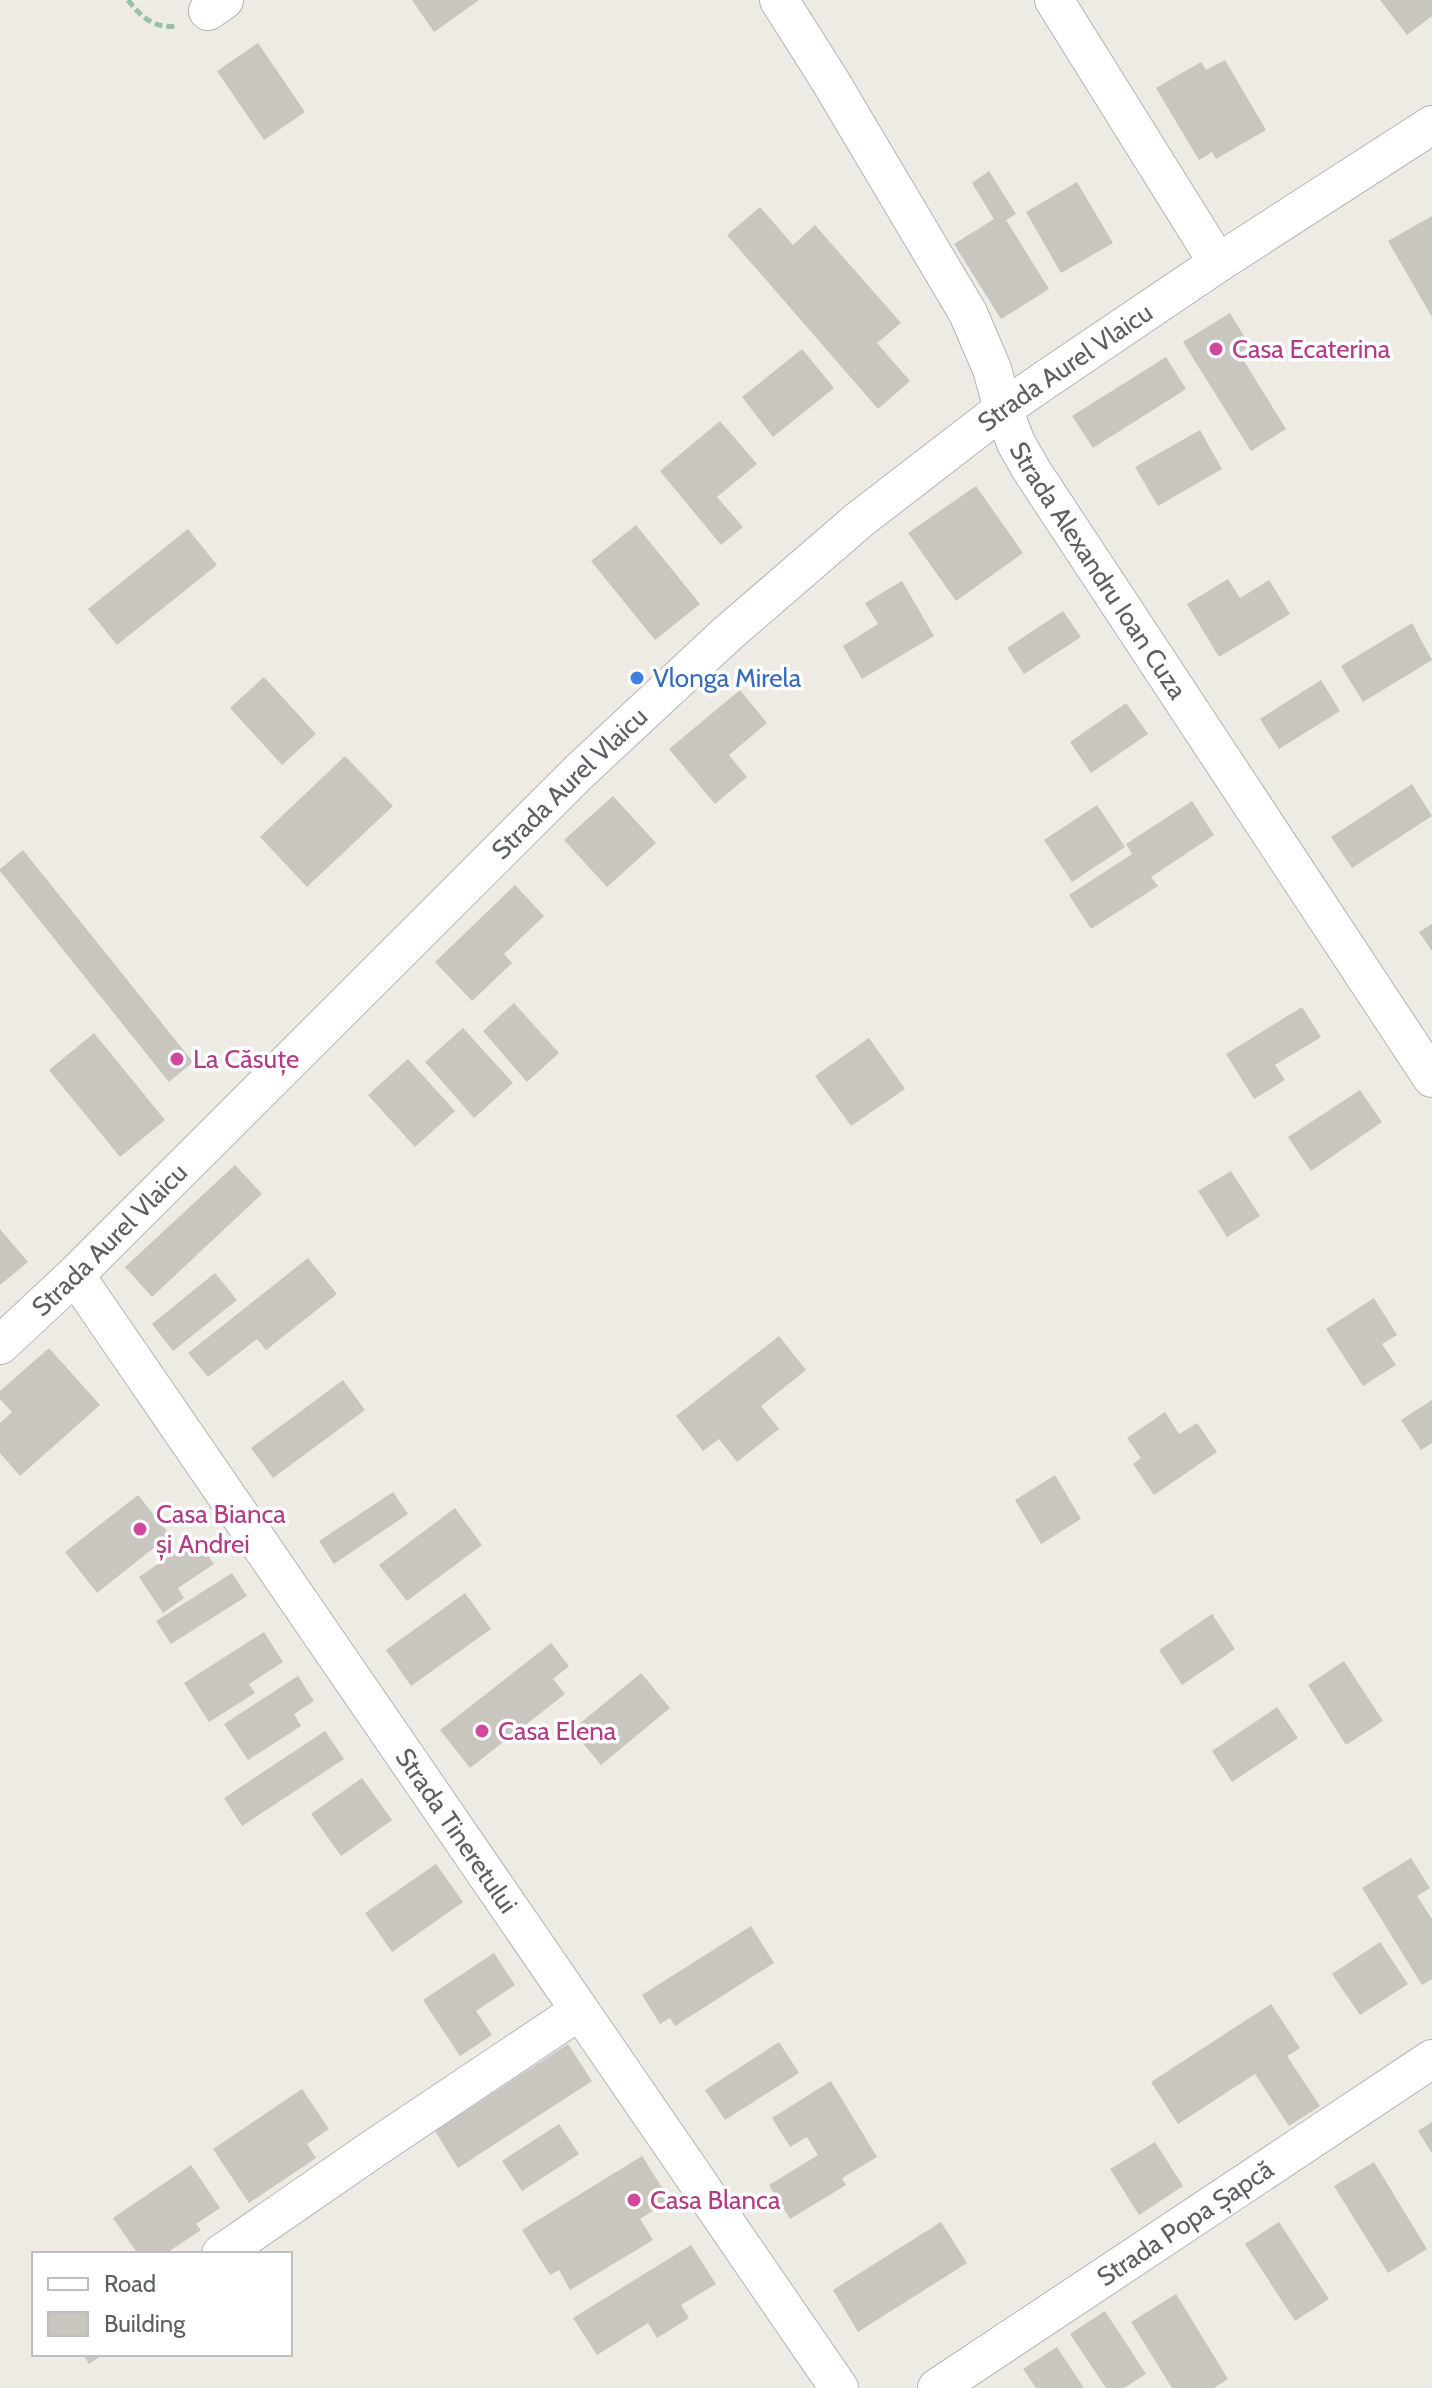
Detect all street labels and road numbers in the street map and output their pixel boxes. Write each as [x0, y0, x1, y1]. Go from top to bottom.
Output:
street label: Strada Aurel Vlaicu [971, 296, 1158, 439]
street label: Strada Alexandru Ioan Cuza [1003, 436, 1194, 705]
street label: Strada Aurel Vlaicu [485, 700, 654, 866]
street label: Strada Aurel Vlaicu [25, 1156, 194, 1323]
street label: Strada Tineretului [389, 1742, 524, 1919]
street label: Strada Popa Șapcă [1091, 2153, 1280, 2293]

